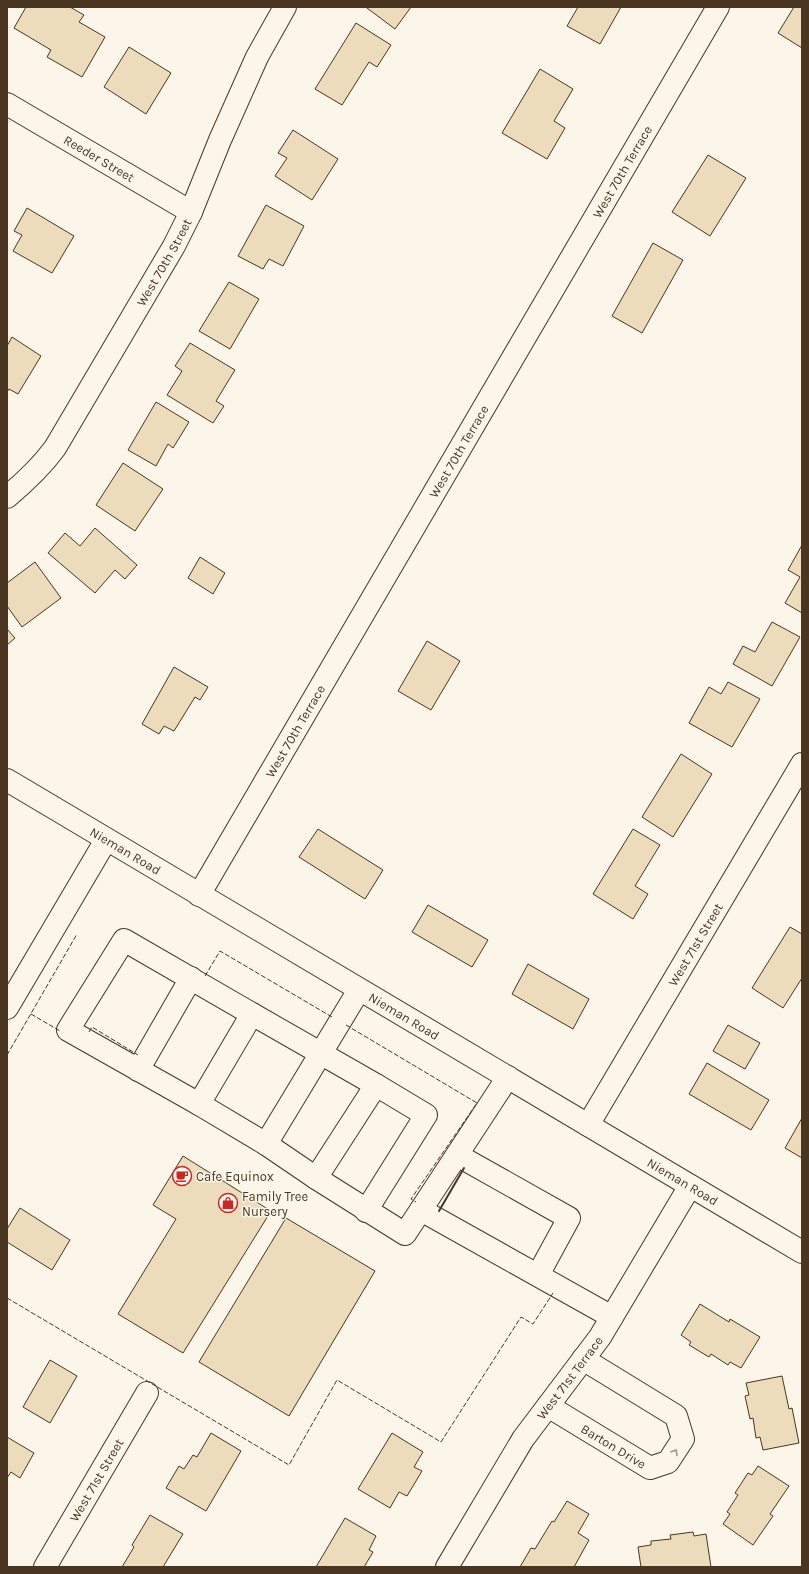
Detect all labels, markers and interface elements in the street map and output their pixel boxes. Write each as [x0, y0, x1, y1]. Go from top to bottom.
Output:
street label: West 70th Terrace [589, 123, 655, 221]
street label: Reeder Street [61, 132, 137, 185]
street label: West 70th Street [133, 216, 195, 309]
street label: West 70th Terrace [426, 402, 492, 500]
street label: West 70th Terrace [262, 682, 328, 780]
street label: Nieman Road [87, 824, 164, 878]
street label: West 71st Street [665, 900, 726, 989]
street label: Nieman Road [366, 989, 442, 1043]
street label: Nieman Road [644, 1155, 721, 1208]
cafe icon: Cafe Equinox [171, 1165, 193, 1187]
place label: Cafe Equinox [196, 1169, 274, 1185]
place label: Family Tree Nursery [242, 1189, 308, 1219]
shop icon: Family Tree Nursery [217, 1192, 239, 1214]
street label: West 71st Terrace [534, 1333, 606, 1422]
street label: Barton Drive [578, 1421, 649, 1472]
street label: West 71st Street [66, 1436, 127, 1524]
one-way arrow [670, 1449, 678, 1456]

